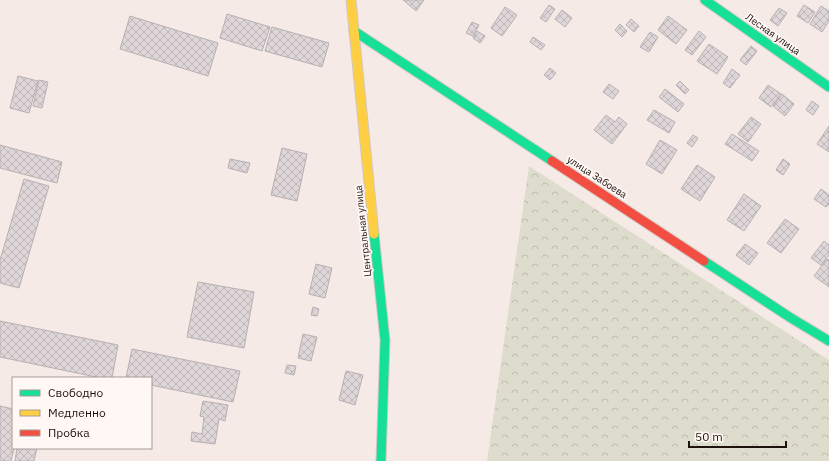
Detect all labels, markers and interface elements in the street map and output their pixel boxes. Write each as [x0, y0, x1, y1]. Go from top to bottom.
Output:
street label: Лесная улица [743, 10, 803, 58]
street label: улица Забоева [565, 153, 630, 202]
street label: Центральная улица [352, 184, 374, 277]
legend [12, 377, 152, 449]
text: Свободно [48, 385, 104, 400]
text: Медленно [48, 405, 106, 420]
scale bar [689, 423, 786, 449]
text: Пробка [48, 425, 90, 440]
text: 50 m [695, 429, 723, 444]

